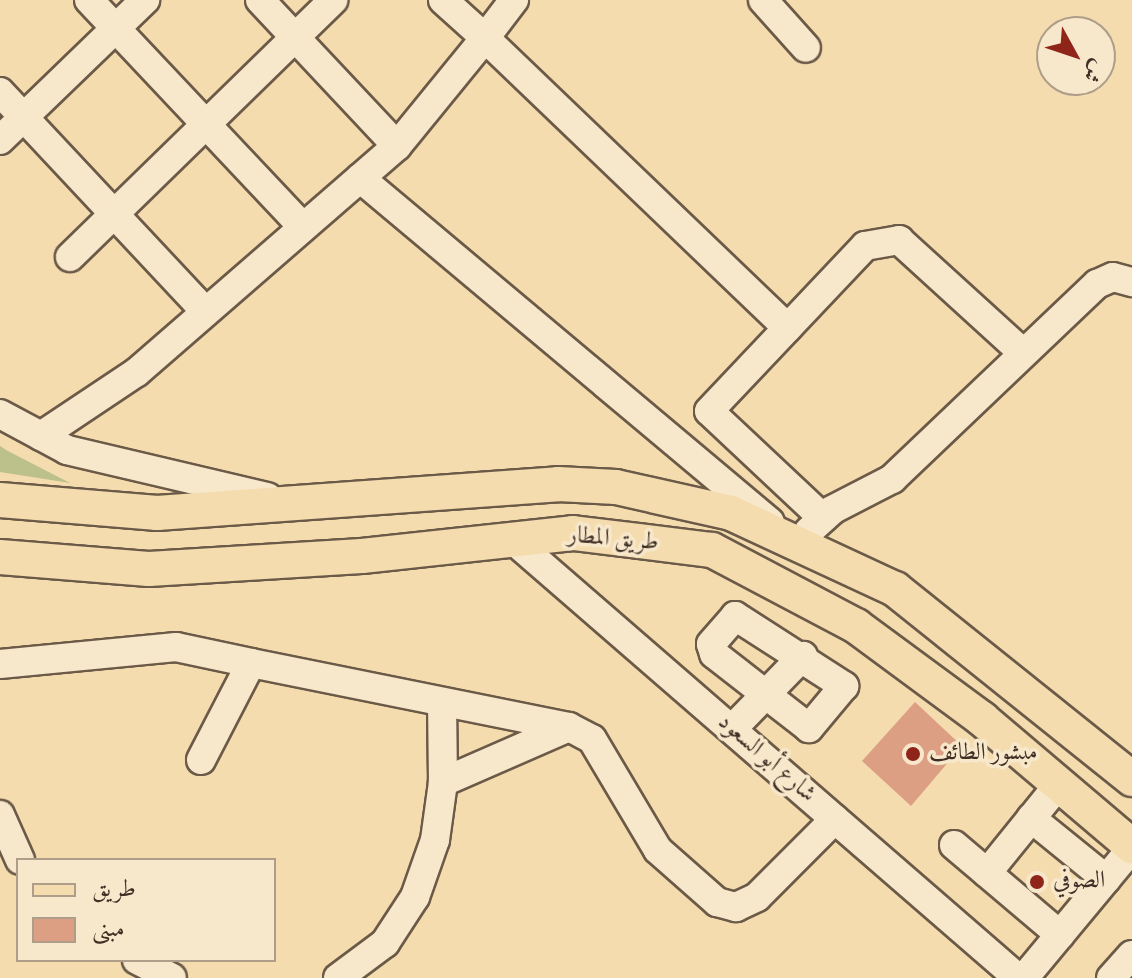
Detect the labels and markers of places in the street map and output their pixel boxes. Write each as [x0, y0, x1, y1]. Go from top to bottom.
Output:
place label: مبشور الطائف [929, 740, 1038, 768]
marker: مبشور الطائف [904, 745, 922, 763]
place label: الصوفي [1053, 868, 1105, 896]
marker: الصوفي [1028, 873, 1046, 891]

